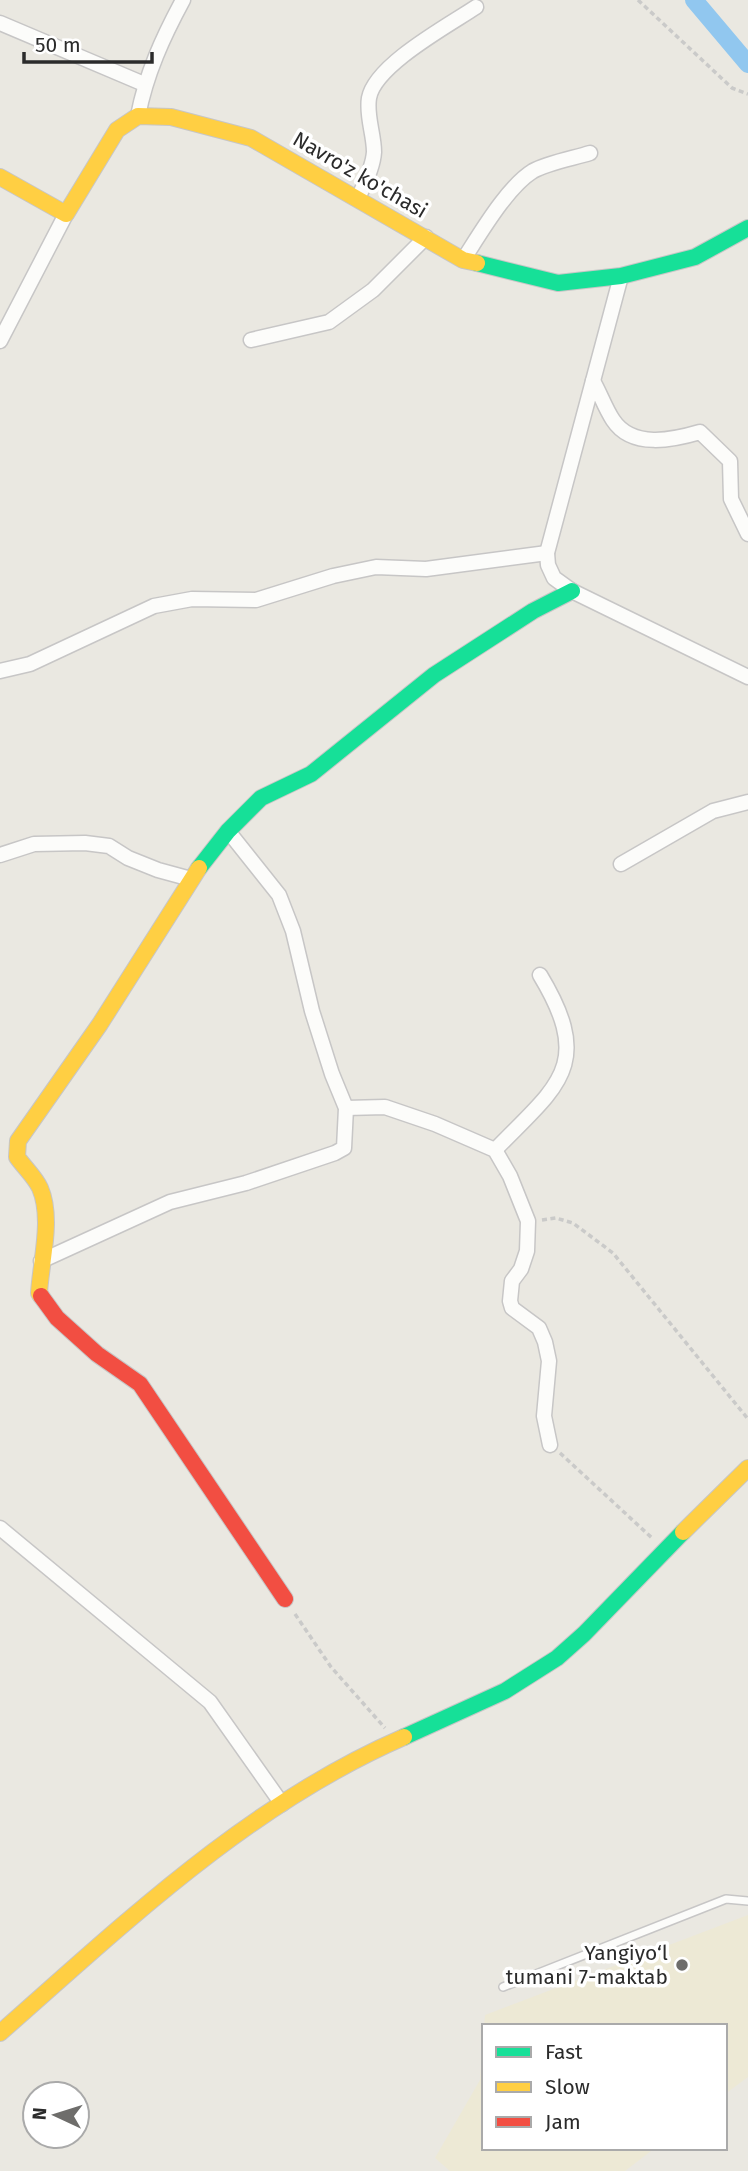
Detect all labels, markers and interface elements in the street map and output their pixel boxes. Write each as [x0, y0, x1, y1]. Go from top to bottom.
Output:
scale bar [24, 21, 152, 65]
text: 50 m [35, 32, 81, 58]
street label: Navro'z ko'chasi [288, 126, 432, 224]
place label: Yangiyo‘l tumani 7-maktab [506, 1940, 668, 1990]
marker: Yangiyo‘l tumani 7-maktab [674, 1957, 690, 1973]
legend [482, 2024, 727, 2150]
text: Fast [545, 2039, 583, 2065]
text: Slow [545, 2074, 590, 2100]
north arrow [21, 2080, 91, 2150]
text: N [28, 2107, 51, 2121]
text: Jam [545, 2109, 581, 2135]

